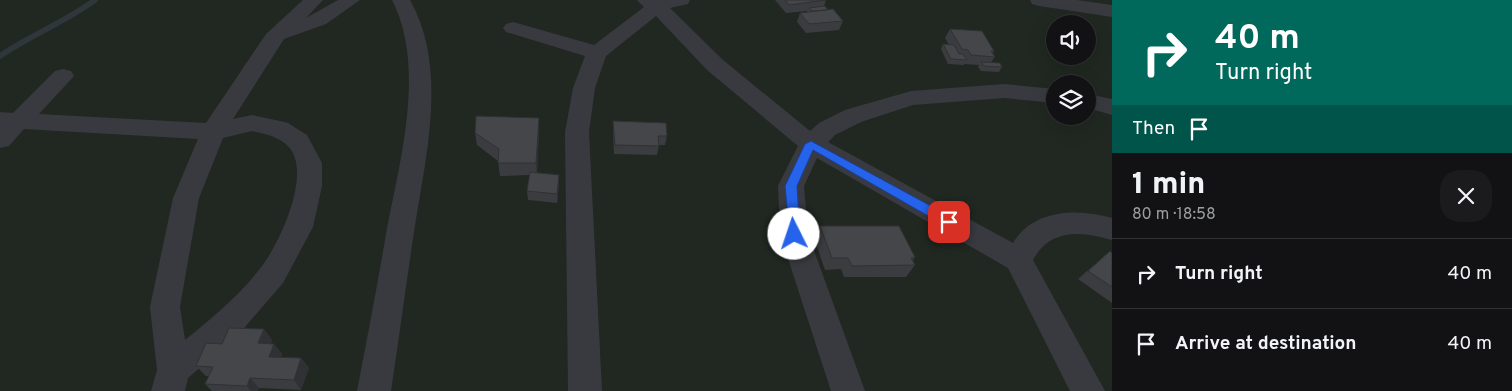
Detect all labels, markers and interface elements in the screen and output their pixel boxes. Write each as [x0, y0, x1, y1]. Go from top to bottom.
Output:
map controls [1046, 15, 1096, 125]
button: sound [1046, 15, 1096, 65]
text: 40 m [1215, 17, 1300, 61]
icon: right [1132, 20, 1197, 85]
text: Turn right [1215, 60, 1312, 87]
button: layers [1046, 75, 1096, 125]
icon: arrive [1185, 115, 1213, 143]
text: Then [1132, 117, 1175, 141]
text: 1 min [1132, 167, 1205, 204]
button: close [1440, 170, 1492, 222]
pin [928, 201, 970, 243]
text: 80 m · 18:58 [1132, 205, 1216, 225]
position arrow [767, 207, 819, 259]
icon: arrive [935, 208, 963, 236]
icon: right [1132, 260, 1160, 288]
text: Turn right [1175, 262, 1263, 286]
text: 40 m [1447, 262, 1492, 286]
icon: arrive [1132, 330, 1160, 358]
text: Arrive at destination [1175, 332, 1356, 356]
text: 40 m [1447, 332, 1492, 356]

